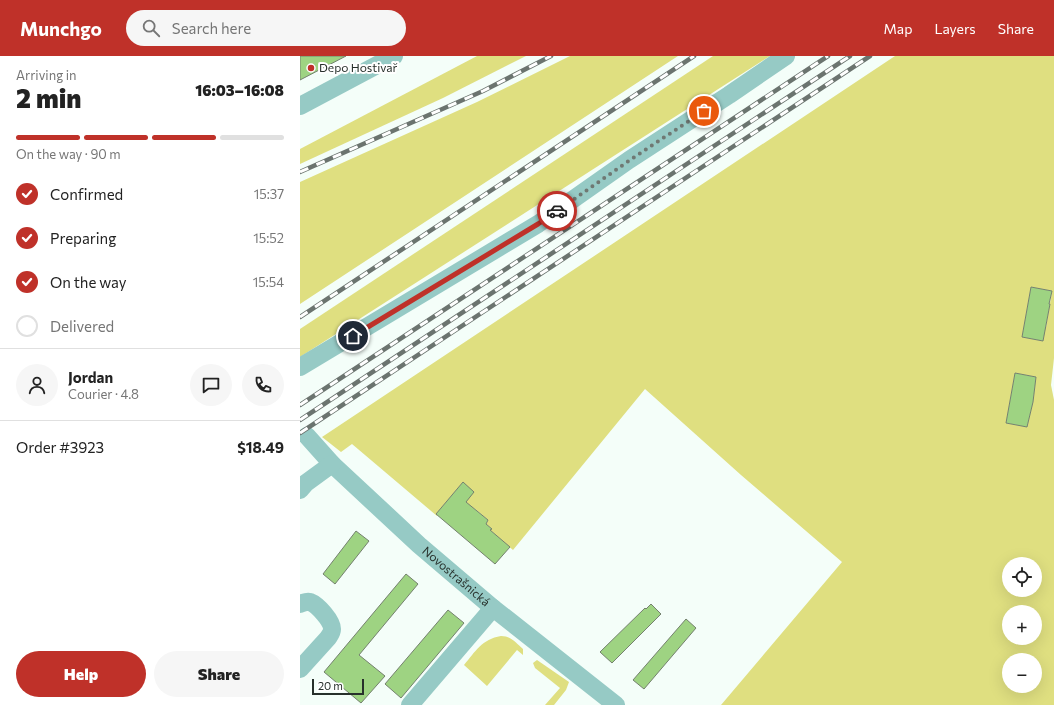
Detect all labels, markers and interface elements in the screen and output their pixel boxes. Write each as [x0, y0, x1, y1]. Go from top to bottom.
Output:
search box [126, 10, 406, 46]
text: Munchgo [20, 17, 102, 40]
icon: search [140, 17, 162, 39]
text: Search here [172, 19, 251, 37]
text: Map [884, 20, 912, 37]
text: Layers [934, 20, 976, 37]
text: Share [998, 20, 1034, 37]
place label: Depo Hostivař [319, 60, 398, 74]
marker: Depo Hostivař [306, 63, 316, 73]
text: Arriving in [16, 67, 76, 83]
text: 16:03–16:08 [195, 81, 284, 99]
text: 2 min [16, 82, 81, 113]
pin [687, 94, 721, 128]
icon: bag [693, 100, 715, 122]
text: On the way · 90 m [16, 146, 121, 162]
icon: check [16, 183, 38, 205]
text: Confirmed [50, 185, 123, 203]
text: 15:37 [254, 186, 284, 202]
courier [537, 191, 577, 231]
icon: car [546, 200, 568, 222]
icon: check [16, 227, 38, 249]
text: Preparing [50, 229, 116, 247]
text: 15:52 [253, 230, 284, 246]
icon: check [16, 271, 38, 293]
text: On the way [50, 273, 127, 291]
text: 15:54 [253, 274, 284, 290]
text: Delivered [50, 317, 114, 335]
pin [336, 319, 370, 353]
icon: home [342, 325, 364, 347]
button: person [16, 364, 58, 406]
button: chat [190, 364, 232, 406]
button: phone [242, 364, 284, 406]
text: Jordan [68, 368, 113, 386]
text: Courier · 4.8 [68, 386, 139, 402]
text: Order #3923 [16, 438, 104, 456]
text: $18.49 [237, 438, 284, 456]
street label: Novostrašnická [420, 543, 493, 608]
map controls [1002, 557, 1042, 693]
button: locate [1002, 557, 1042, 597]
button: + [1002, 605, 1042, 645]
button: Help [16, 651, 146, 697]
button: Share [154, 651, 284, 697]
button: − [1002, 653, 1042, 693]
scale bar [312, 677, 364, 696]
text: 20 m [318, 679, 343, 692]

